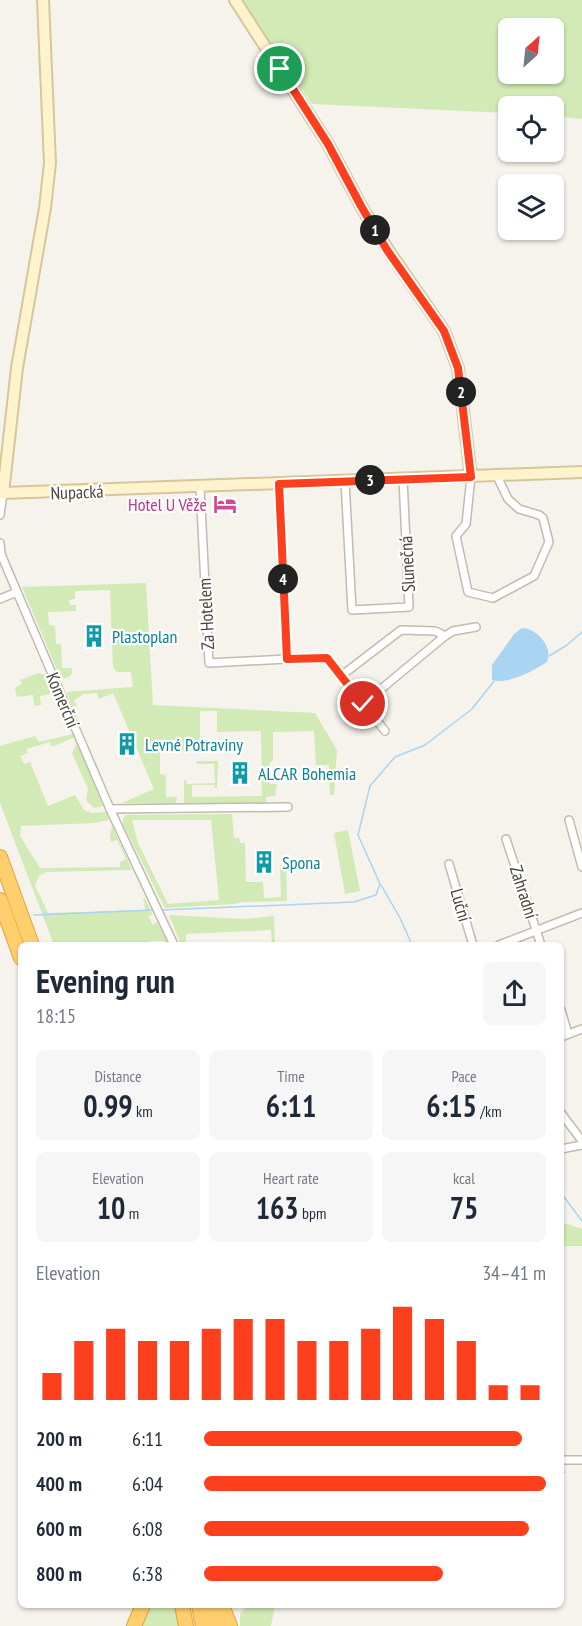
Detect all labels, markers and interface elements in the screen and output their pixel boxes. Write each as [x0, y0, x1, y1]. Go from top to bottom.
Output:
north arrow [498, 18, 564, 84]
map controls [498, 18, 564, 240]
pin [254, 43, 305, 94]
icon: arrive [263, 52, 296, 85]
button: locate [498, 96, 564, 162]
button: layers [498, 174, 564, 240]
pin: 1 [360, 215, 390, 245]
text: 1 [371, 220, 379, 240]
pin: 2 [446, 377, 476, 407]
text: 2 [457, 382, 465, 402]
pin: 3 [355, 465, 385, 495]
text: 3 [366, 470, 374, 490]
street label: Nupacká [50, 480, 104, 504]
hotel icon: Hotel U Věže [212, 491, 238, 517]
place label: Hotel U Věže [128, 493, 207, 516]
street label: Slunečná [394, 535, 420, 593]
pin: 4 [268, 564, 298, 594]
text: 4 [279, 569, 287, 589]
street label: Za Hotelem [193, 578, 219, 650]
building icon: Plastoplan [81, 623, 107, 649]
place label: Plastoplan [112, 625, 177, 648]
street label: Komerční [41, 669, 85, 731]
pin [337, 678, 388, 729]
icon: check [346, 687, 379, 720]
building icon: Levné Potraviny [114, 731, 140, 757]
place label: Levné Potraviny [145, 733, 243, 756]
building icon: ALCAR Bohemia [227, 760, 253, 786]
place label: ALCAR Bohemia [258, 762, 356, 785]
building icon: Spona [251, 849, 277, 875]
place label: Spona [282, 851, 320, 874]
street label: Zahradní [505, 863, 543, 922]
street label: Luční [445, 886, 477, 924]
text: Evening run [36, 959, 175, 1002]
button: share [483, 962, 546, 1025]
text: 18:15 [36, 1003, 76, 1029]
text: Distance [94, 1066, 142, 1086]
text: Time [277, 1066, 305, 1086]
text: Pace [451, 1066, 477, 1086]
text: 0.99 [83, 1086, 133, 1125]
text: 6:11 [266, 1086, 316, 1125]
text: 6:15 [426, 1086, 477, 1125]
text: km [133, 1101, 153, 1121]
text: /km [477, 1101, 502, 1121]
text: Elevation [92, 1168, 144, 1188]
text: Heart rate [263, 1168, 319, 1188]
text: kcal [453, 1168, 475, 1188]
text: 10 [97, 1188, 125, 1227]
text: 163 [256, 1188, 299, 1227]
text: 75 [450, 1188, 478, 1227]
text: m [125, 1203, 139, 1223]
text: bpm [299, 1203, 326, 1223]
text: Elevation [36, 1260, 100, 1286]
text: 34–41 m [482, 1260, 546, 1286]
text: 200 m [36, 1426, 82, 1452]
text: 6:11 [132, 1426, 163, 1452]
text: 400 m [36, 1471, 82, 1497]
text: 6:04 [132, 1471, 163, 1497]
text: 600 m [36, 1516, 82, 1542]
text: 6:08 [132, 1516, 163, 1542]
text: 800 m [36, 1561, 82, 1587]
text: 6:38 [132, 1561, 163, 1587]

